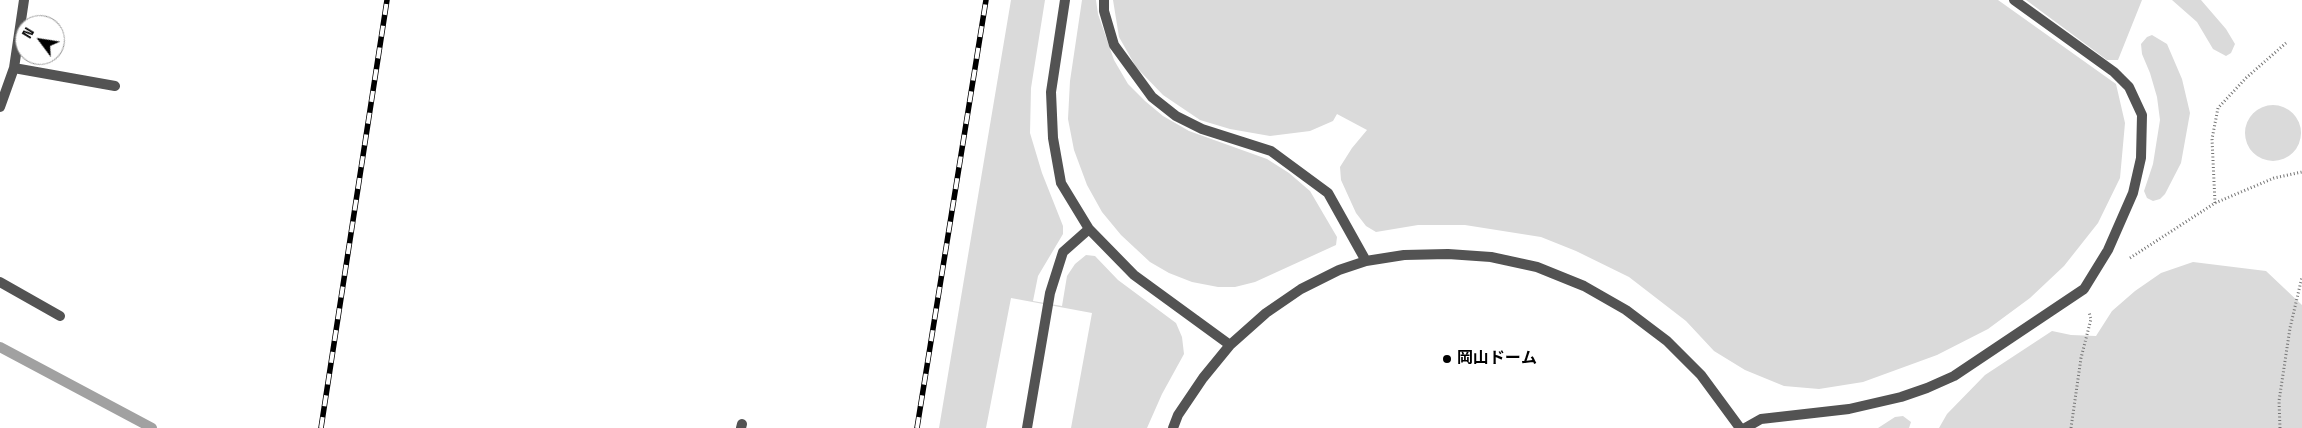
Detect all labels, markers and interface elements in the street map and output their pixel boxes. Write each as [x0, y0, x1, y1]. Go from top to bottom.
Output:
north arrow [15, 15, 65, 65]
text: N [18, 24, 38, 41]
place label: 岡山ドーム [1457, 349, 1537, 369]
marker: 岡山ドーム [1441, 353, 1453, 365]

